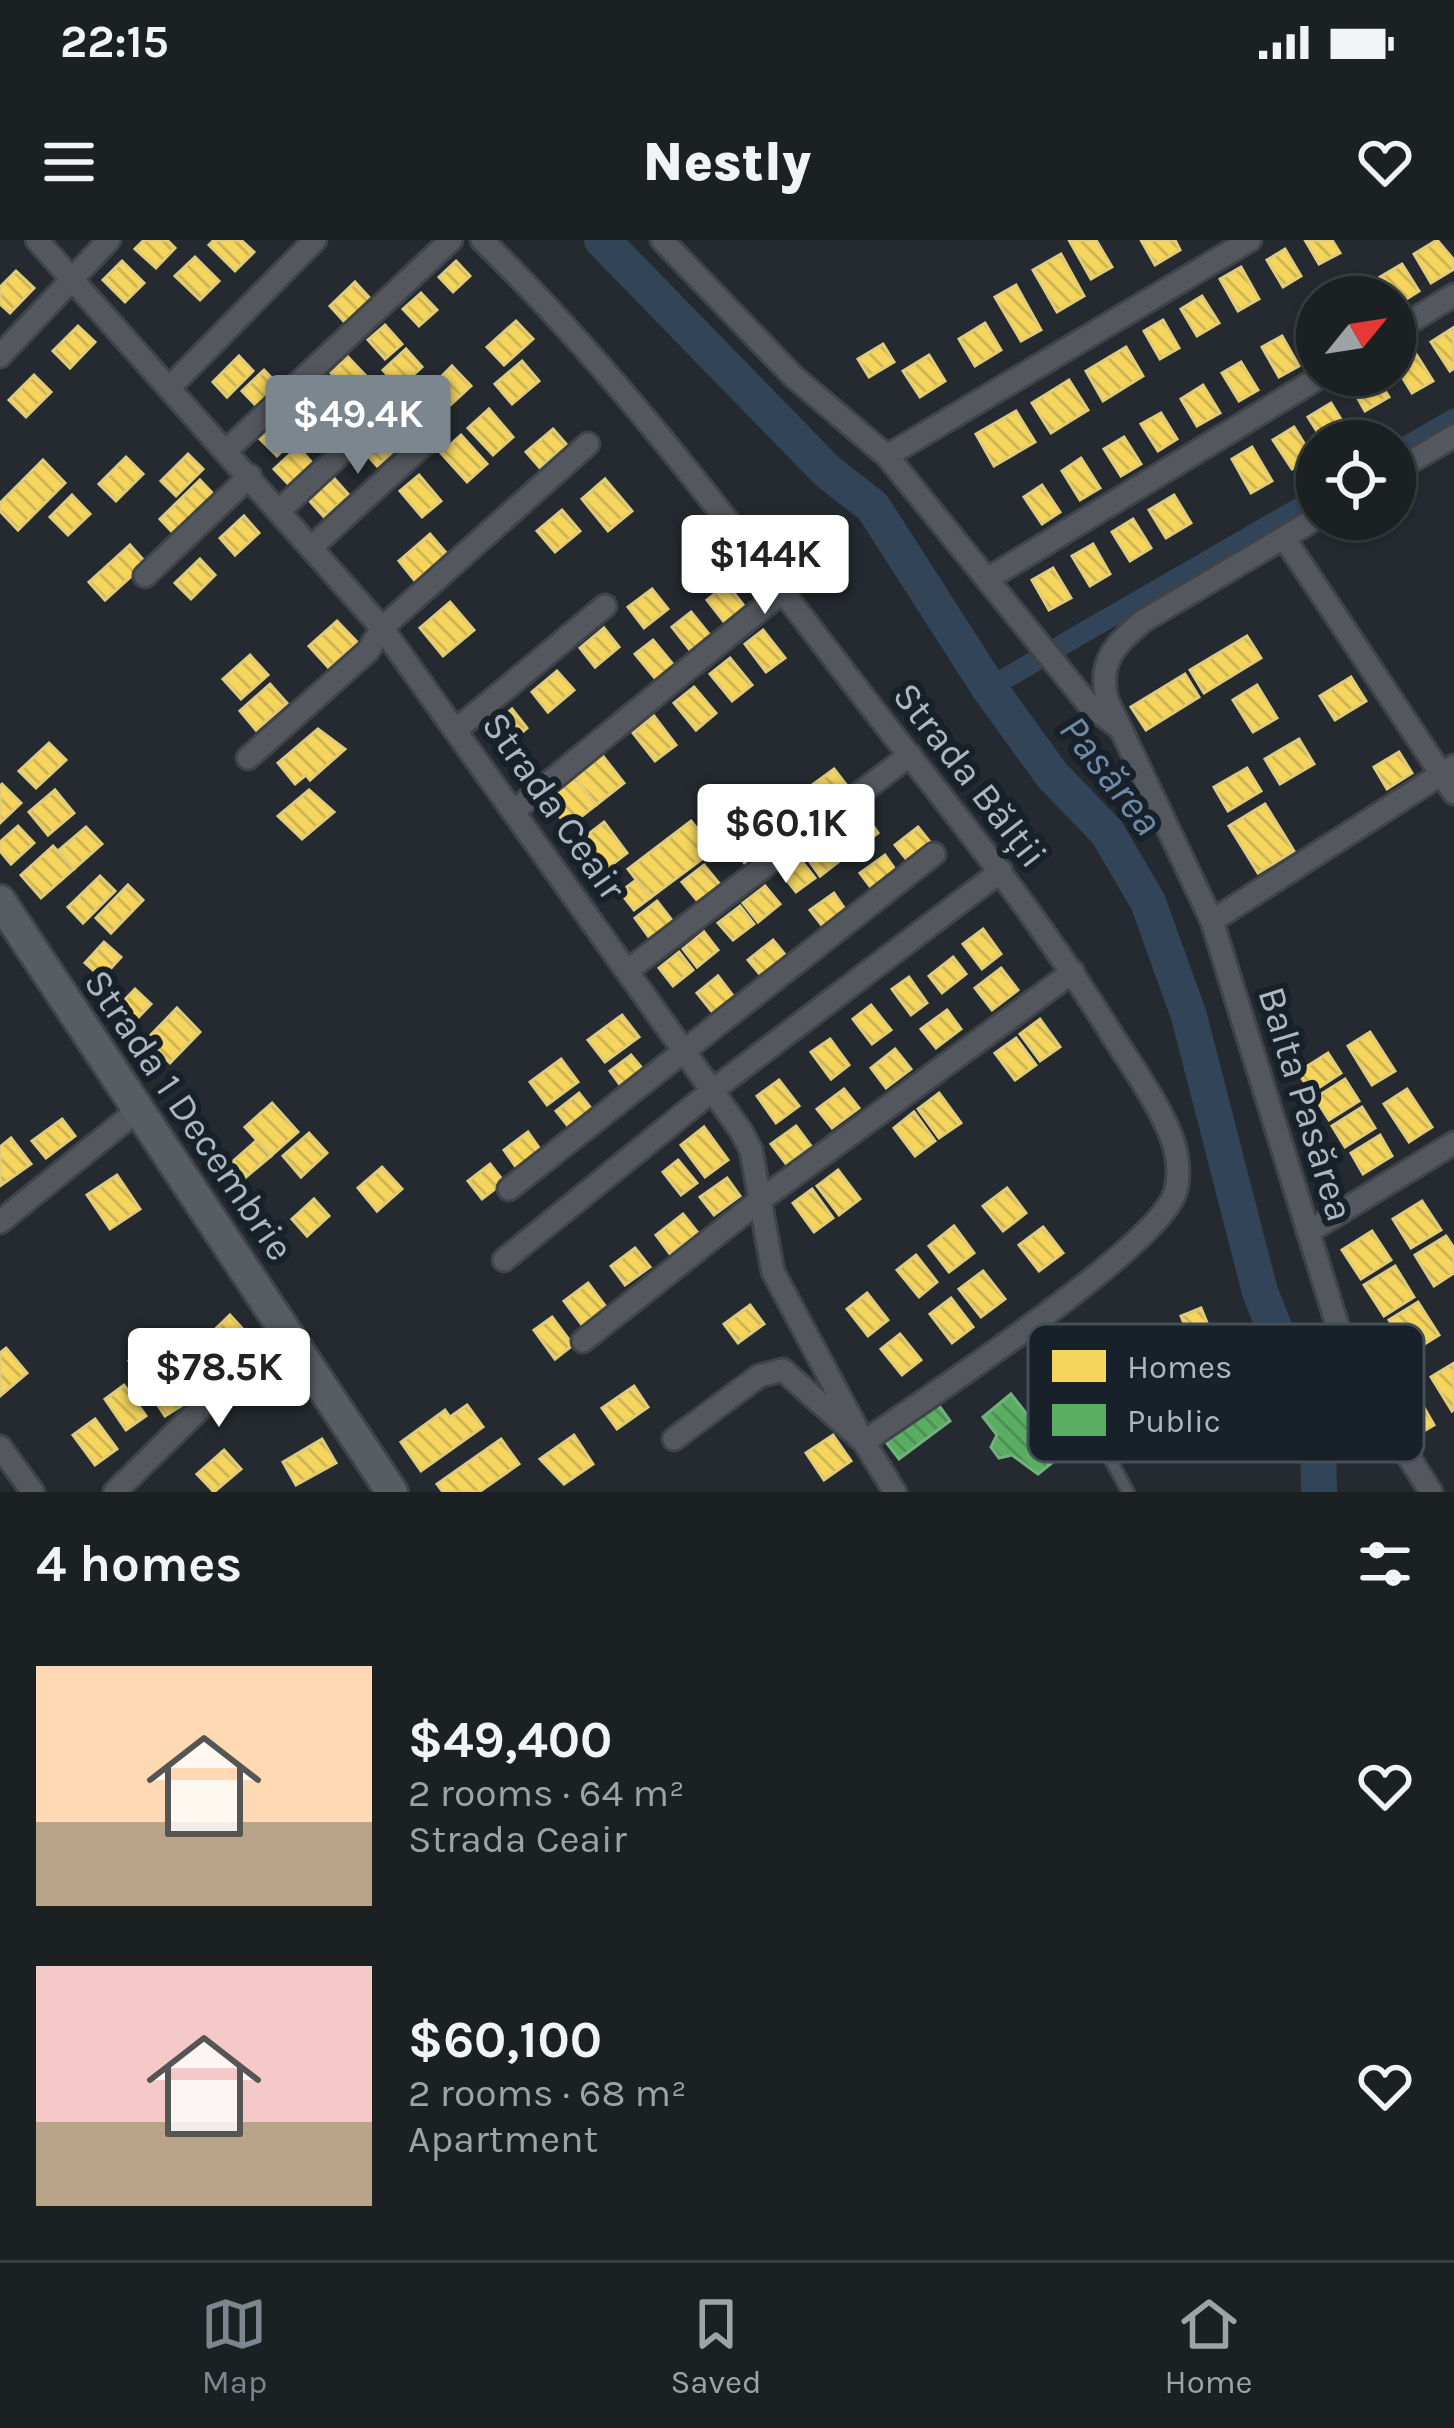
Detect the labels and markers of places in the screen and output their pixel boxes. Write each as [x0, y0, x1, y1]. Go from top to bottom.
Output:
pin: $49.4K [260, 375, 456, 477]
pin: $144K [681, 515, 849, 617]
pin: $60.1K [688, 784, 884, 886]
pin: $78.5K [121, 1328, 317, 1430]

